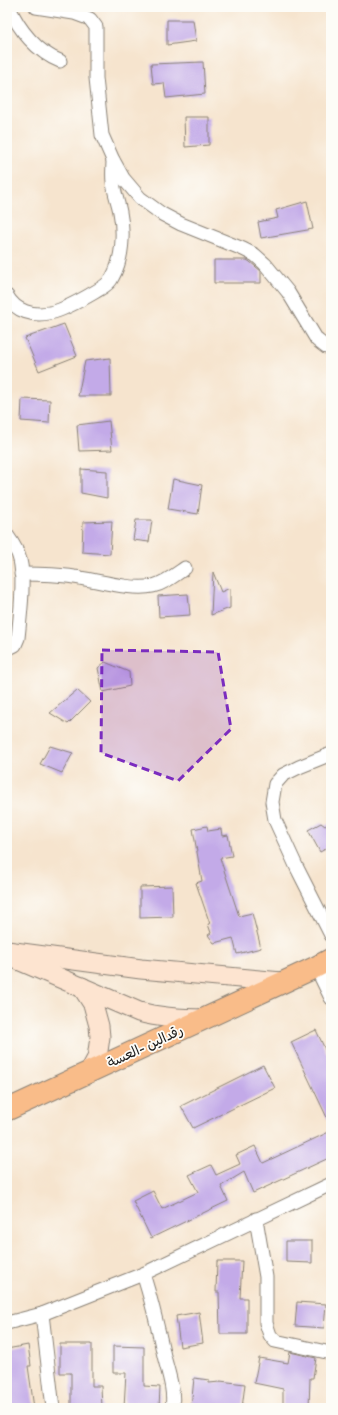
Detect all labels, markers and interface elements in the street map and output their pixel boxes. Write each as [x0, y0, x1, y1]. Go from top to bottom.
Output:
street label: رقدالين -العسة [105, 1021, 186, 1071]

